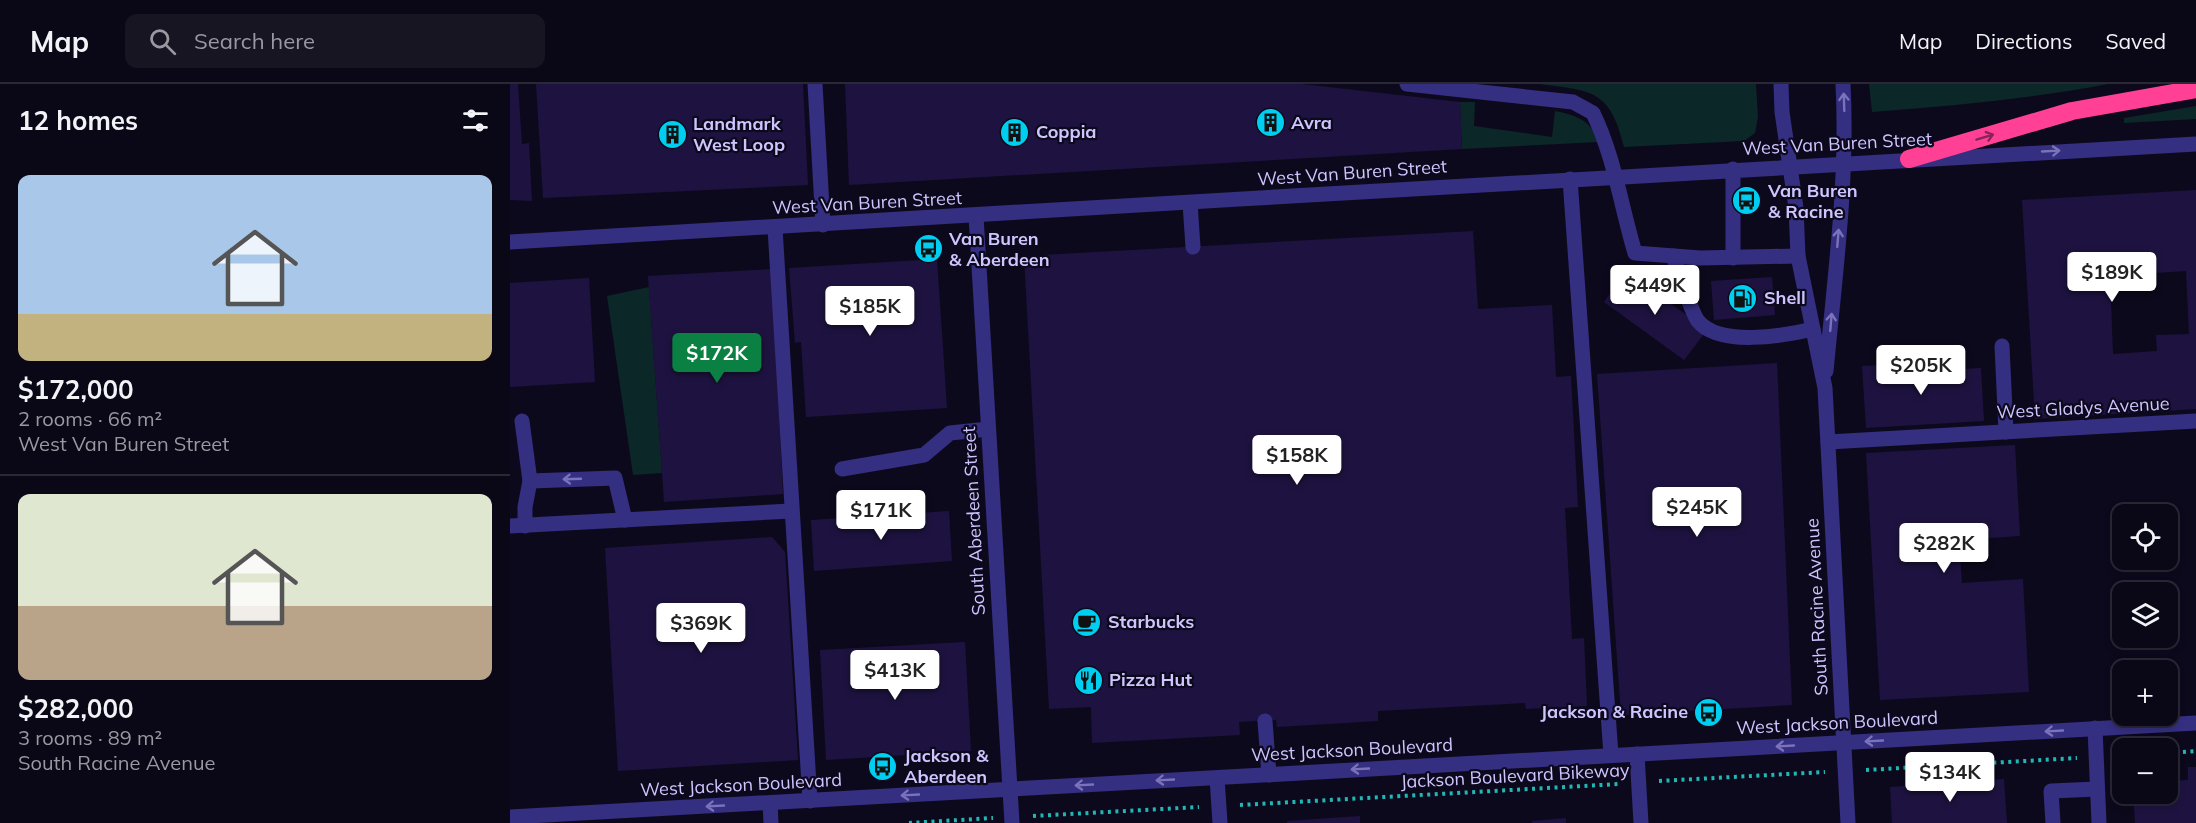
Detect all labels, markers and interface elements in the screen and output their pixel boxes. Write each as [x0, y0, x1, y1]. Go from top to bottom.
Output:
search box [125, 14, 545, 68]
text: Map [30, 24, 89, 59]
icon: search [146, 25, 179, 58]
text: Search here [194, 27, 315, 55]
text: Map [1899, 28, 1942, 54]
text: Directions [1975, 28, 2072, 54]
text: Saved [2105, 28, 2166, 54]
one-way arrow [1838, 93, 1850, 113]
text: 12 homes [18, 104, 138, 137]
icon: filters [459, 104, 492, 137]
building icon: Avra [1254, 107, 1286, 139]
place label: Avra [1291, 111, 1332, 134]
place label: Landmark West Loop [693, 112, 785, 156]
building icon: Coppia [999, 116, 1031, 148]
building icon: Landmark West Loop [656, 118, 688, 150]
place label: Coppia [1036, 120, 1097, 143]
street label: West Van Buren Street [1741, 127, 1932, 160]
one-way arrow [1975, 131, 1994, 142]
one-way arrow [2041, 146, 2061, 157]
street label: West Van Buren Street [1256, 154, 1448, 191]
place label: Van Buren & Racine [1767, 179, 1858, 223]
bus stop icon: Van Buren & Racine [1731, 185, 1763, 217]
street label: West Van Buren Street [771, 186, 962, 219]
icon: home [201, 214, 309, 322]
place label: Van Buren & Aberdeen [948, 227, 1050, 271]
one-way arrow [1833, 229, 1844, 249]
bus stop icon: Van Buren & Aberdeen [912, 233, 944, 265]
pin: $189K [2070, 252, 2154, 303]
text: $189K [2081, 259, 2143, 284]
pin: $449K [1613, 265, 1697, 316]
text: $449K [1624, 272, 1686, 297]
fuel station icon: Shell [1727, 282, 1759, 314]
pin: $185K [828, 286, 912, 337]
place label: Shell [1764, 286, 1806, 309]
text: $185K [839, 293, 901, 318]
one-way arrow [1826, 312, 1837, 332]
pin: $172K [675, 333, 759, 384]
text: $172K [686, 340, 748, 365]
pin: $205K [1879, 345, 1963, 396]
text: $205K [1890, 352, 1952, 377]
text: $172,000 [18, 373, 134, 406]
street label: West Gladys Avenue [1996, 391, 2170, 424]
text: 2 rooms · 66 m² [18, 406, 162, 431]
street label: South Aberdeen Street [957, 426, 990, 616]
text: West Van Buren Street [18, 431, 229, 456]
pin: $158K [1255, 435, 1339, 486]
text: $158K [1266, 442, 1328, 467]
one-way arrow [563, 474, 583, 485]
pin: $245K [1655, 487, 1739, 538]
pin: $171K [839, 490, 923, 541]
text: $245K [1666, 494, 1728, 519]
text: $171K [850, 497, 912, 522]
map controls [2112, 504, 2178, 804]
button: locate [2112, 504, 2178, 570]
street label: South Racine Avenue [1800, 518, 1833, 696]
pin: $282K [1902, 523, 1986, 574]
text: $282K [1913, 530, 1975, 555]
icon: home [201, 533, 309, 641]
button: layers [2112, 582, 2178, 648]
pin: $369K [659, 603, 743, 654]
cafe icon: Starbucks [1071, 606, 1103, 638]
text: $369K [670, 610, 732, 635]
place label: Starbucks [1108, 610, 1194, 633]
pin: $413K [853, 650, 937, 701]
text: $413K [864, 657, 926, 682]
button: + [2112, 660, 2178, 726]
restaurant icon: Pizza Hut [1072, 664, 1104, 696]
place label: Pizza Hut [1109, 668, 1192, 691]
text: $282,000 [18, 692, 134, 725]
bus stop icon: Jackson & Racine [1693, 696, 1725, 728]
place label: Jackson & Racine [1540, 700, 1688, 723]
street label: West Jackson Boulevard [1735, 706, 1938, 739]
text: 3 rooms · 89 m² [18, 725, 162, 750]
one-way arrow [2044, 725, 2064, 736]
street label: West Jackson Boulevard [1250, 733, 1453, 766]
one-way arrow [1864, 735, 1884, 746]
button: − [2112, 738, 2178, 804]
one-way arrow [1776, 740, 1796, 751]
place label: Jackson & Aberdeen [904, 744, 989, 788]
text: South Racine Avenue [18, 750, 215, 775]
bus stop icon: Jackson & Aberdeen [867, 750, 899, 782]
pin: $134K [1908, 752, 1992, 803]
street label: Jackson Boulevard Bikeway [1400, 758, 1630, 793]
text: $134K [1919, 759, 1981, 784]
one-way arrow [1350, 764, 1370, 775]
street label: West Jackson Boulevard [639, 768, 842, 801]
one-way arrow [1156, 775, 1176, 786]
one-way arrow [1074, 780, 1094, 791]
one-way arrow [900, 790, 920, 801]
one-way arrow [705, 800, 725, 811]

